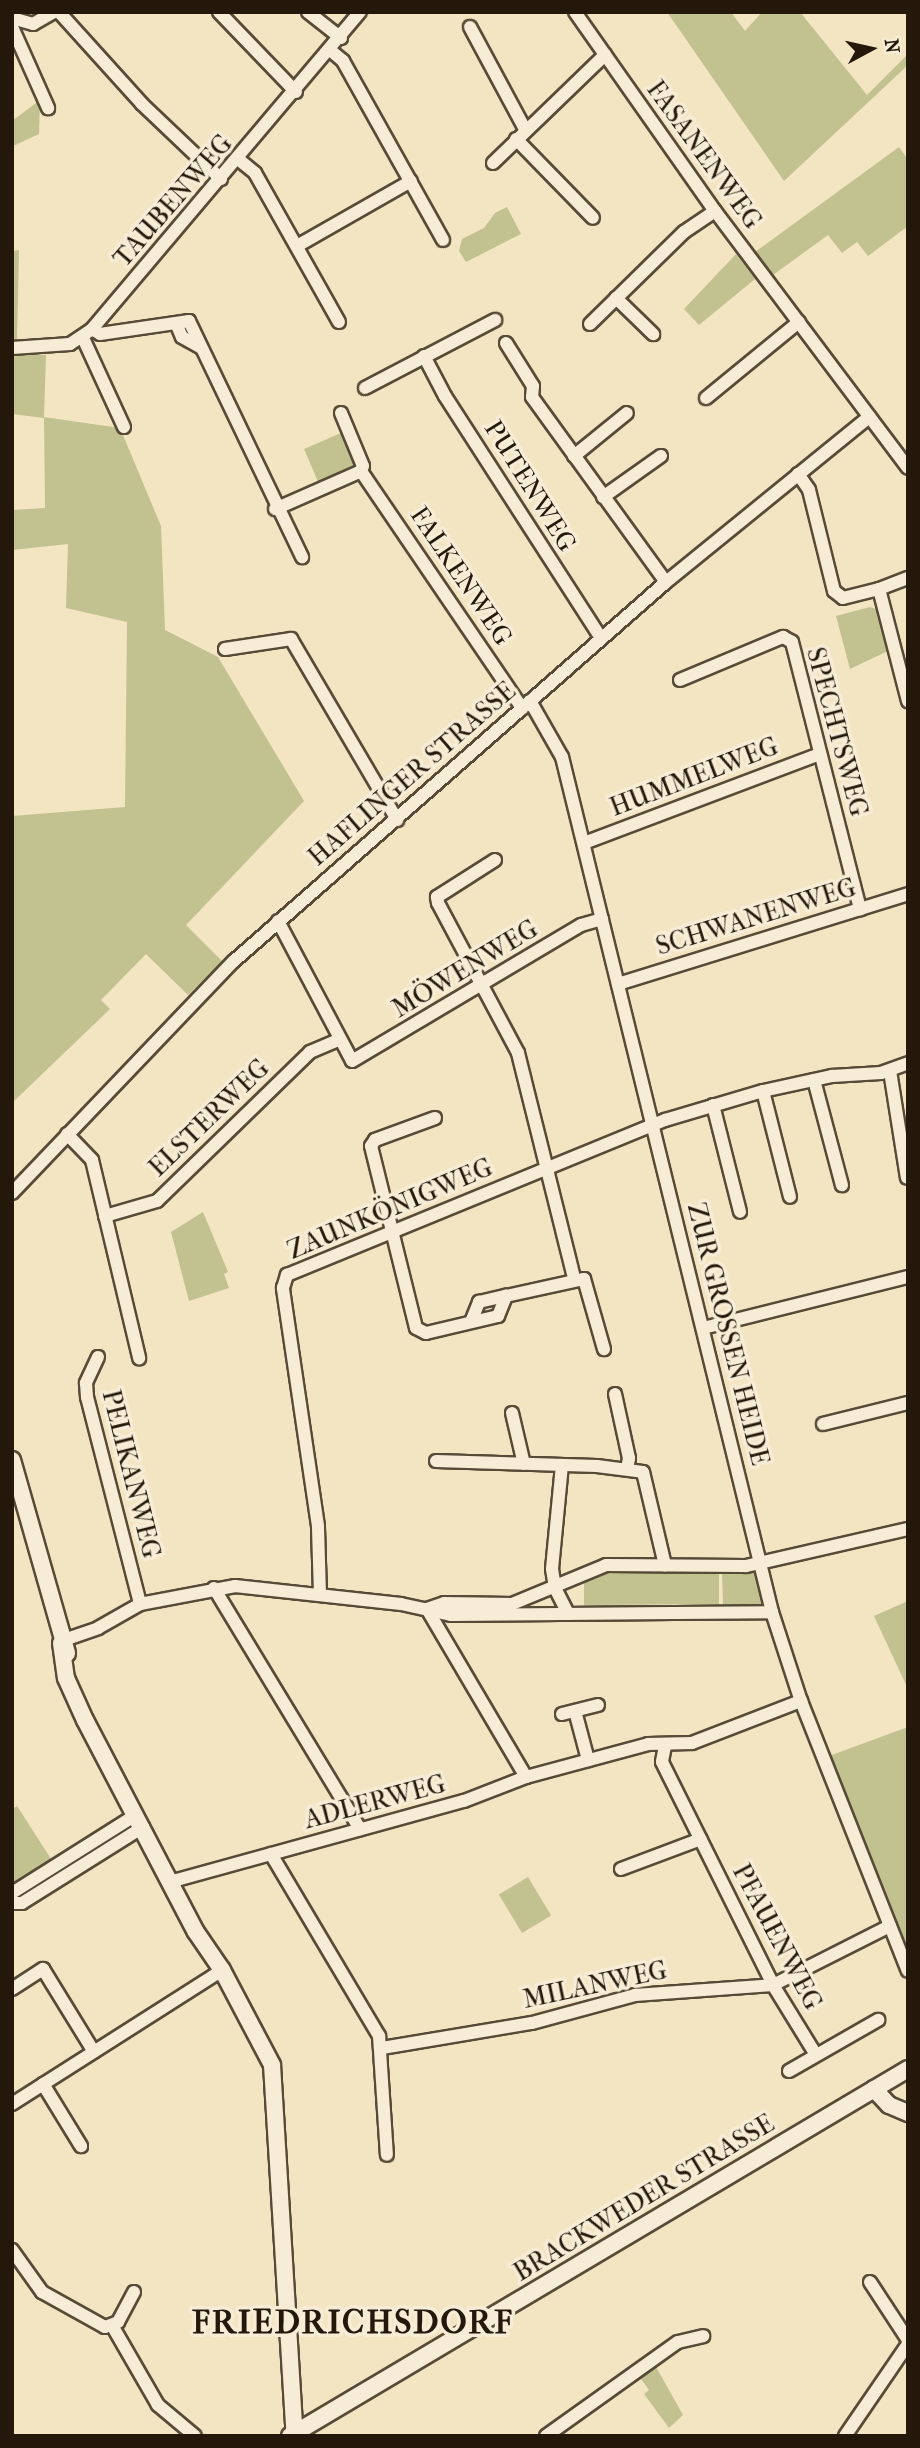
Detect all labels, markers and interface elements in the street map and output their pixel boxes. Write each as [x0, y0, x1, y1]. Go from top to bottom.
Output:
north arrow [836, 14, 906, 84]
text: N [880, 37, 904, 55]
street label: FASANENWEG [640, 75, 768, 235]
street label: TAUBENWEG [107, 128, 239, 274]
street label: PUTENWEG [477, 415, 583, 557]
street label: FALKENWEG [403, 501, 519, 651]
street label: SPECHTSWEG [799, 644, 875, 820]
street label: HAFLINGER STRASSE [302, 675, 522, 873]
street label: HUMMELWEG [606, 731, 782, 823]
street label: SCHWANENWEG [652, 872, 860, 962]
street label: MÖWENWEG [387, 913, 543, 1025]
street label: ELSTERWEG [142, 1053, 276, 1183]
street label: ZAUNKÖNIGWEG [283, 1152, 497, 1266]
street label: ZUR GROSSEN HEIDE [680, 1200, 776, 1468]
street label: PELIKANWEG [95, 1387, 167, 1561]
street label: ADLERWEG [301, 1768, 449, 1836]
street label: PFAUENWEG [725, 1859, 829, 2015]
street label: MILANWEG [520, 1955, 670, 2015]
street label: BRACKWEDER STRASSE [508, 2108, 780, 2288]
district label: FRIEDRICHSDORF [194, 2303, 512, 2343]

